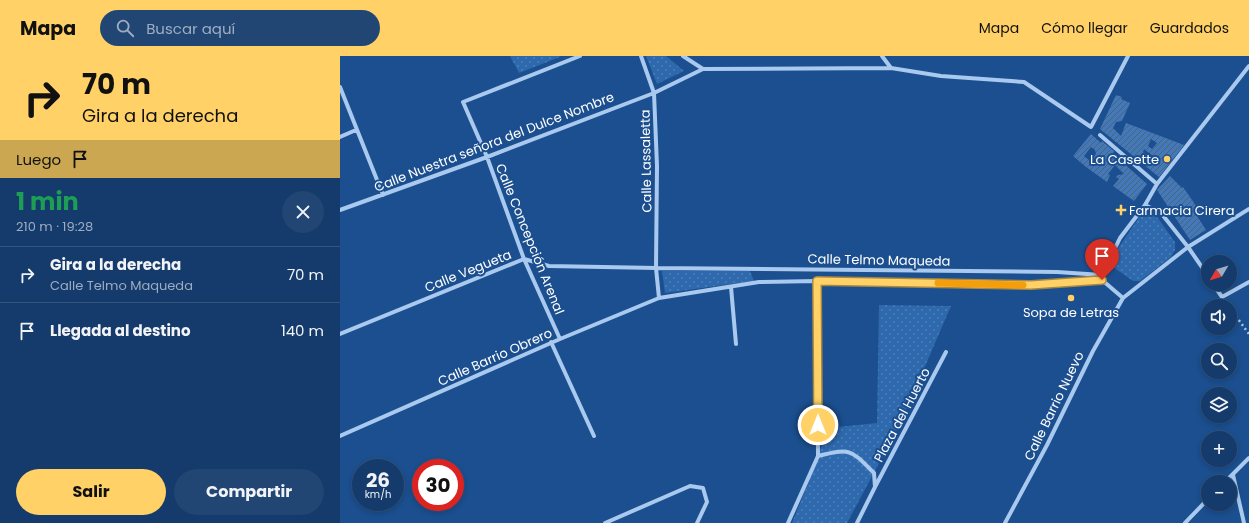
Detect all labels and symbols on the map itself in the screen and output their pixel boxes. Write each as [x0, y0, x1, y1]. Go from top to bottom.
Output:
street label: Calle Nuestra señora del Dulce Nombre [371, 87, 617, 197]
street label: Calle Lassaletta [636, 109, 656, 213]
place label: La Casette [1090, 150, 1159, 169]
marker: La Casette [1162, 154, 1172, 164]
street label: Calle Concepción Arenal [491, 161, 569, 317]
place label: Farmacia Cirera [1129, 201, 1235, 220]
marker: Farmacia Cirera [1116, 205, 1126, 215]
pin [1085, 239, 1119, 280]
street label: Calle Vegueta [422, 245, 514, 297]
street label: Calle Telmo Maqueda [807, 249, 951, 271]
north arrow [1201, 255, 1237, 291]
marker: Sopa de Letras [1066, 293, 1076, 303]
place label: Sopa de Letras [1023, 303, 1119, 322]
street label: Calle Barrio Obrero [435, 323, 555, 391]
street label: Calle Barrio Nuevo [1019, 348, 1089, 464]
street label: Plaza del Huerto [869, 364, 935, 466]
position arrow [797, 404, 839, 446]
speed limit sign: 30 [412, 459, 464, 511]

